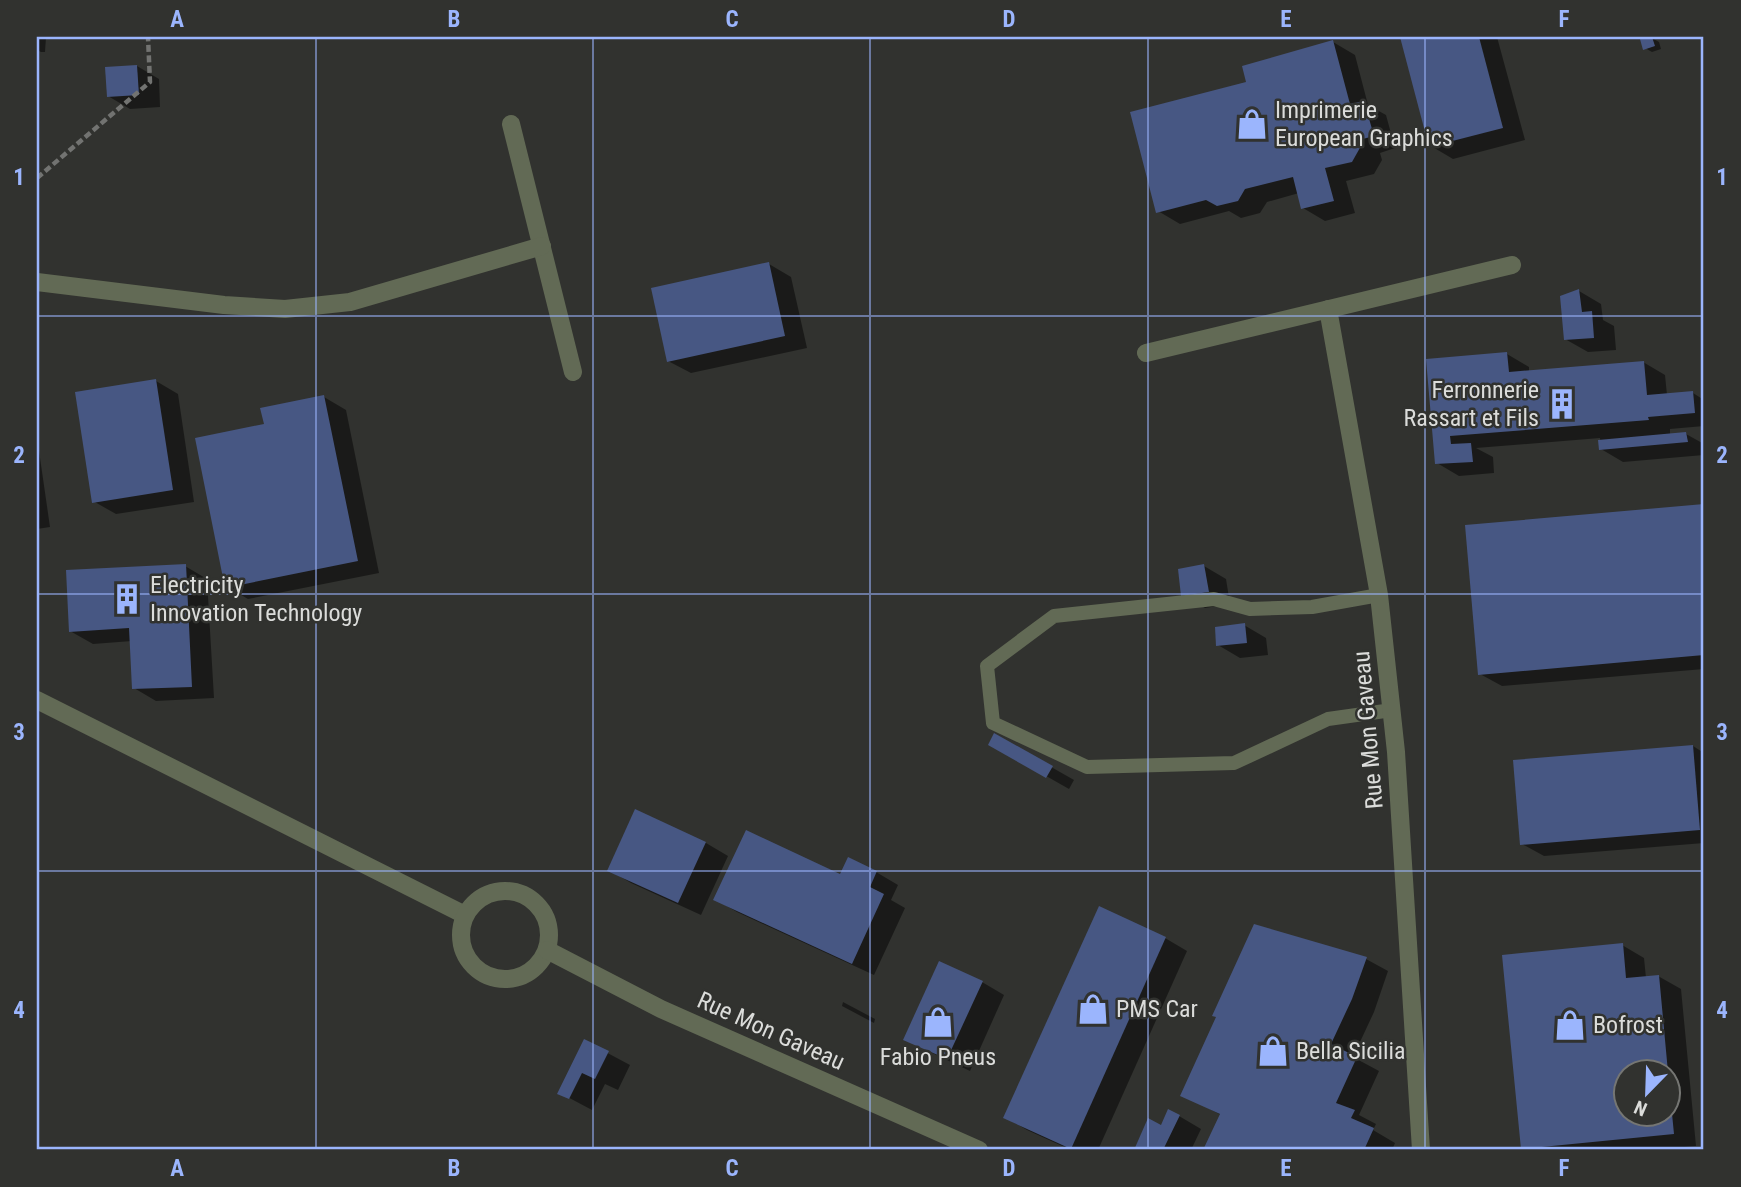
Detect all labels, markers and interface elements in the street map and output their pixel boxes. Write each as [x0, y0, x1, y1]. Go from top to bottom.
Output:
text: A [170, 6, 184, 33]
text: B [448, 6, 460, 33]
text: C [725, 6, 739, 33]
text: D [1003, 6, 1016, 33]
text: E [1280, 6, 1292, 33]
text: F [1559, 6, 1570, 33]
place label: Imprimerie European Graphics [1275, 96, 1453, 152]
shop icon: Imprimerie European Graphics [1235, 107, 1269, 141]
text: 1 [13, 164, 25, 191]
text: 1 [1716, 164, 1728, 191]
place label: Ferronnerie Rassart et Fils [1404, 376, 1539, 432]
building icon: Ferronnerie Rassart et Fils [1545, 387, 1579, 421]
text: 2 [13, 442, 25, 469]
text: 2 [1716, 442, 1728, 469]
place label: Electricity Innovation Technology [150, 571, 362, 627]
building icon: Electricity Innovation Technology [110, 582, 144, 616]
street label: Rue Mon Gaveau [1347, 650, 1389, 810]
text: 3 [13, 719, 25, 746]
text: 3 [1716, 719, 1728, 746]
street label: Rue Mon Gaveau [693, 986, 849, 1076]
shop icon: PMS Car [1076, 992, 1110, 1026]
place label: PMS Car [1116, 995, 1198, 1023]
text: 4 [13, 997, 25, 1024]
text: 4 [1716, 997, 1728, 1024]
shop icon: Fabio Pneus [921, 1005, 955, 1039]
shop icon: Bofrost [1553, 1008, 1587, 1042]
place label: Bofrost [1593, 1011, 1663, 1039]
shop icon: Bella Sicilia [1256, 1034, 1290, 1068]
place label: Bella Sicilia [1296, 1037, 1405, 1065]
place label: Fabio Pneus [880, 1043, 996, 1071]
north arrow [1612, 1058, 1682, 1128]
text: N [1631, 1095, 1650, 1121]
text: A [170, 1155, 184, 1182]
text: B [448, 1155, 460, 1182]
text: C [725, 1155, 739, 1182]
text: D [1003, 1155, 1016, 1182]
text: E [1280, 1155, 1292, 1182]
text: F [1559, 1155, 1570, 1182]

